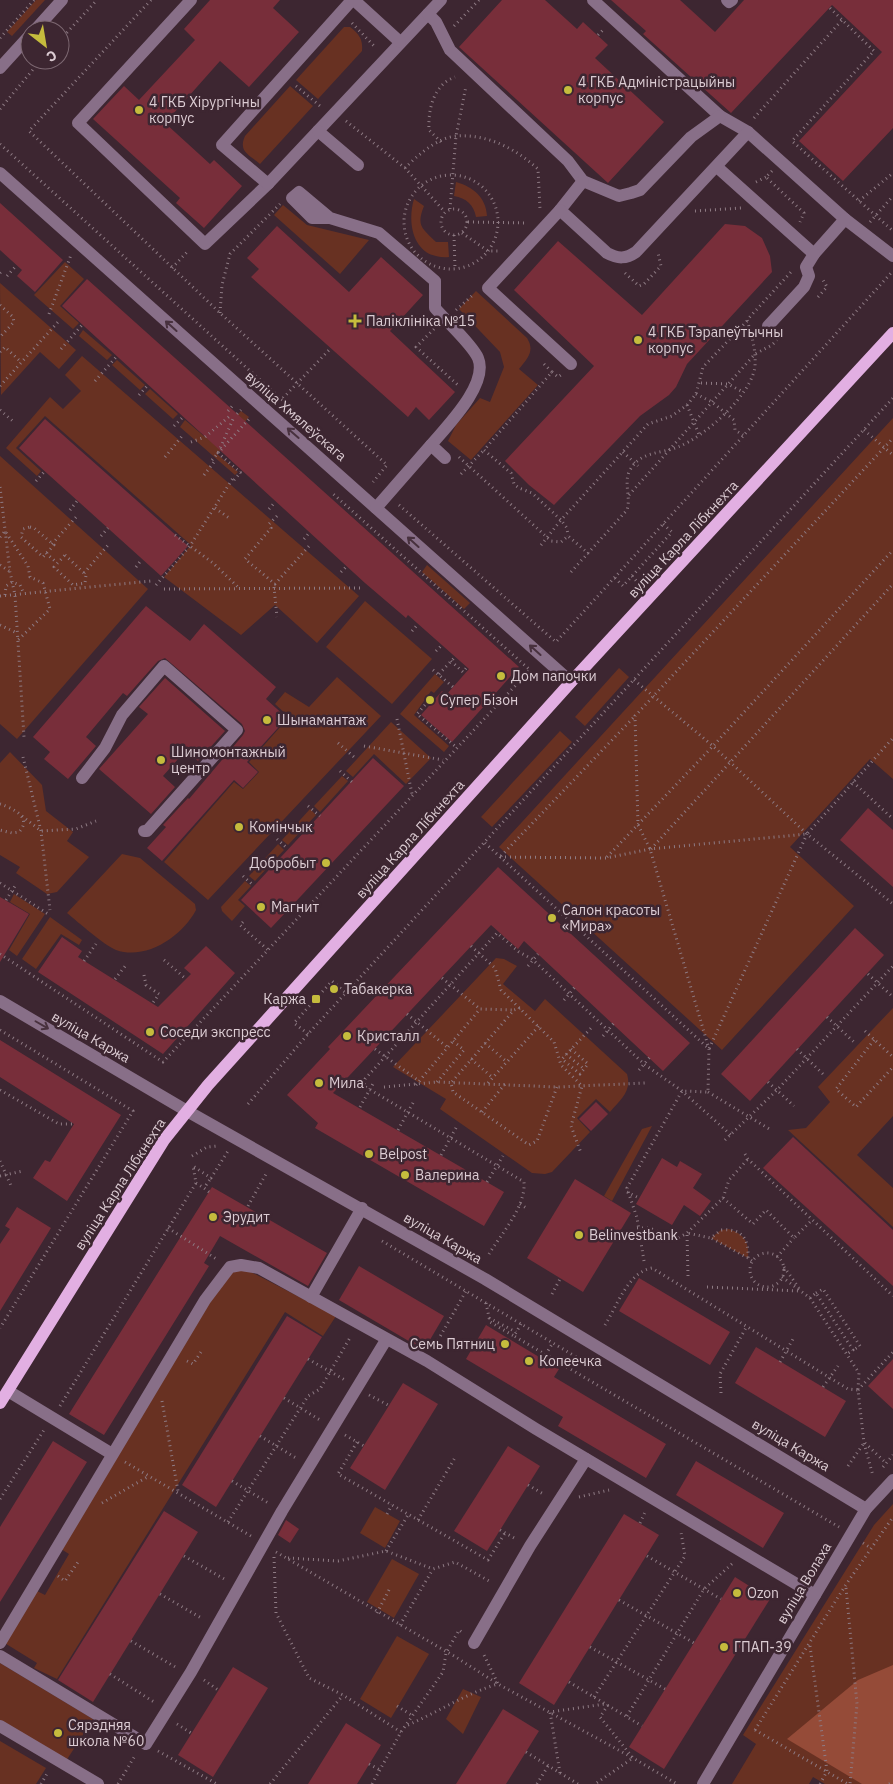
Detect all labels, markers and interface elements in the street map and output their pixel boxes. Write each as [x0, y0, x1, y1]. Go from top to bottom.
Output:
north arrow [20, 20, 70, 70]
text: С [43, 46, 60, 66]
place label: 4 ГКБ Адміністрацыйны корпус [578, 73, 735, 107]
marker: 4 ГКБ Адміністрацыйны корпус [562, 84, 574, 96]
place label: 4 ГКБ Хірургічны корпус [149, 93, 260, 127]
marker: 4 ГКБ Хірургічны корпус [133, 104, 145, 116]
place label: Паліклініка №15 [366, 312, 475, 330]
marker: Паліклініка №15 [348, 314, 362, 328]
one-way arrow [164, 320, 177, 331]
place label: 4 ГКБ Тэрапеўтычны корпус [648, 323, 783, 357]
marker: 4 ГКБ Тэрапеўтычны корпус [632, 334, 644, 346]
street label: вуліца Хмялеўскага [242, 367, 351, 465]
one-way arrow [286, 427, 299, 439]
street label: вуліца Карла Лібкнехта [624, 476, 742, 601]
one-way arrow [407, 536, 420, 548]
one-way arrow [528, 644, 541, 656]
place label: Дом папочки [511, 667, 597, 685]
marker: Дом папочки [495, 670, 507, 682]
place label: Супер Бізон [440, 691, 518, 709]
marker: Супер Бізон [424, 694, 436, 706]
place label: Шынамантаж [277, 711, 367, 729]
marker: Шынамантаж [261, 714, 273, 726]
place label: Шиномонтажный центр [171, 743, 286, 777]
marker: Шиномонтажный центр [155, 754, 167, 766]
street label: вуліца Карла Лібкнехта [352, 775, 469, 902]
place label: Комінчык [249, 818, 313, 836]
marker: Комінчык [233, 821, 245, 833]
place label: Добробыт [249, 854, 316, 872]
marker: Добробыт [320, 857, 332, 869]
place label: Магнит [271, 898, 319, 916]
marker: Магнит [255, 901, 267, 913]
place label: Салон красоты «Мира» [562, 901, 660, 935]
marker: Салон красоты «Мира» [546, 912, 558, 924]
place label: Табакерка [344, 980, 413, 998]
marker: Табакерка [328, 983, 340, 995]
place label: Каржа [263, 990, 307, 1008]
marker: Каржа [310, 993, 322, 1005]
street label: вуліца Каржа [48, 1007, 134, 1067]
one-way arrow [35, 1021, 49, 1031]
place label: Соседи экспресс [160, 1023, 271, 1041]
marker: Соседи экспресс [144, 1026, 156, 1038]
place label: Кристалл [357, 1027, 420, 1045]
marker: Кристалл [341, 1030, 353, 1042]
place label: Мила [329, 1074, 365, 1092]
marker: Мила [313, 1077, 325, 1089]
street label: вуліца Карла Лібкнехта [71, 1114, 170, 1253]
place label: Belpost [379, 1145, 427, 1163]
marker: Belpost [363, 1148, 375, 1160]
place label: Валерина [415, 1166, 480, 1184]
marker: Валерина [399, 1169, 411, 1181]
place label: Эрудит [223, 1208, 270, 1226]
street label: вуліца Каржа [400, 1208, 486, 1268]
marker: Эрудит [207, 1211, 219, 1223]
place label: Belinvestbank [589, 1226, 679, 1244]
marker: Belinvestbank [573, 1229, 585, 1241]
place label: Семь Пятниц [410, 1335, 496, 1353]
marker: Семь Пятниц [499, 1338, 511, 1350]
place label: Копеечка [539, 1352, 602, 1370]
marker: Копеечка [523, 1355, 535, 1367]
street label: вуліца Каржа [749, 1415, 834, 1476]
street label: вуліца Волаха [773, 1539, 836, 1627]
place label: Ozon [747, 1584, 779, 1602]
marker: Ozon [731, 1587, 743, 1599]
place label: ГПАП-39 [734, 1638, 792, 1656]
marker: ГПАП-39 [718, 1641, 730, 1653]
place label: Сярэдняя школа №60 [68, 1716, 144, 1750]
marker: Сярэдняя школа №60 [52, 1727, 64, 1739]

